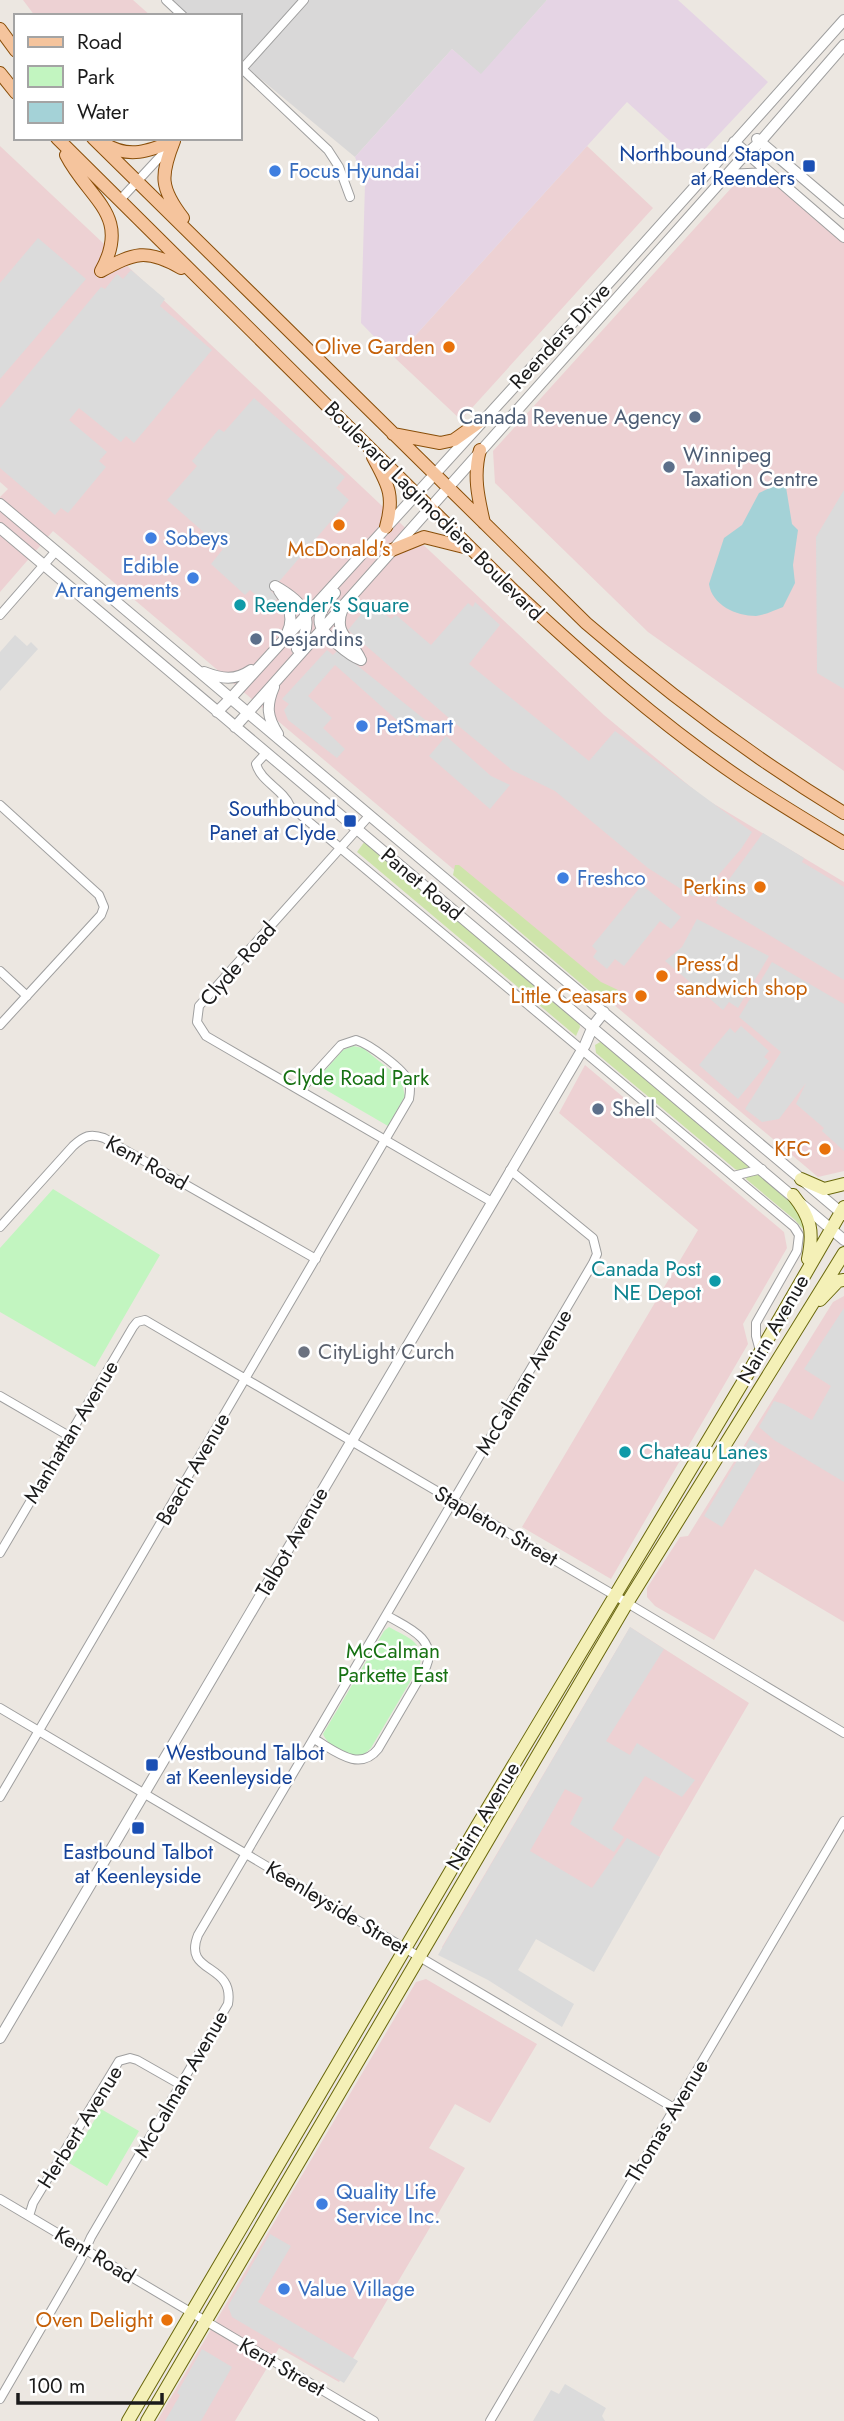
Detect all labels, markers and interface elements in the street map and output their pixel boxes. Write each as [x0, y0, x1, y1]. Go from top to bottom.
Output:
legend [14, 14, 242, 140]
text: Road [77, 27, 122, 57]
text: Park [77, 62, 115, 92]
text: Water [77, 97, 130, 127]
place label: Northbound Stapon at Reenders [619, 139, 795, 193]
place label: Focus Hyundai [289, 156, 420, 186]
marker: Northbound Stapon at Reenders [801, 158, 817, 174]
marker: Focus Hyundai [267, 163, 283, 179]
street label: Reenders Drive [503, 276, 617, 396]
place label: Olive Garden [315, 332, 435, 362]
marker: Olive Garden [441, 339, 457, 355]
street label: Boulevard Lagimodière Boulevard [318, 395, 550, 627]
place label: Canada Revenue Agency [459, 402, 682, 432]
marker: Canada Revenue Agency [687, 409, 703, 425]
place label: Winnipeg Taxation Centre [683, 440, 818, 494]
marker: Winnipeg Taxation Centre [661, 459, 677, 475]
marker: McDonald's [331, 517, 347, 533]
place label: Sobeys [165, 523, 228, 553]
marker: Sobeys [143, 530, 159, 546]
place label: McDonald's [287, 534, 391, 564]
place label: Edible Arrangements [55, 551, 179, 605]
marker: Edible Arrangements [185, 570, 201, 586]
place label: Reender's Square [254, 590, 410, 620]
marker: Reender's Square [232, 597, 248, 613]
place label: Desjardins [270, 624, 363, 654]
marker: Desjardins [248, 631, 264, 647]
place label: PetSmart [376, 711, 453, 741]
marker: PetSmart [354, 718, 370, 734]
place label: Southbound Panet at Clyde [209, 794, 336, 848]
marker: Southbound Panet at Clyde [342, 813, 358, 829]
street label: Panet Road [374, 841, 470, 927]
place label: Freshco [577, 863, 646, 893]
marker: Freshco [555, 870, 571, 886]
place label: Perkins [683, 872, 746, 902]
marker: Perkins [752, 879, 768, 895]
street label: Clyde Road [193, 915, 283, 1013]
place label: Press’d sandwich shop [676, 949, 808, 1003]
marker: Press’d sandwich shop [654, 968, 670, 984]
place label: Little Ceasars [511, 981, 627, 1011]
marker: Little Ceasars [633, 988, 649, 1004]
park label: Clyde Road Park [283, 1063, 430, 1093]
place label: Shell [612, 1094, 655, 1124]
marker: Shell [590, 1101, 606, 1117]
street label: Kent Road [100, 1128, 194, 1198]
place label: KFC [774, 1134, 811, 1164]
marker: KFC [817, 1141, 833, 1157]
place label: Canada Post NE Depot [591, 1254, 701, 1308]
street label: Nairn Avenue [730, 1269, 817, 1389]
marker: Canada Post NE Depot [707, 1273, 723, 1289]
street label: McCalman Avenue [468, 1303, 580, 1461]
place label: CityLight Curch [318, 1337, 455, 1367]
marker: CityLight Curch [296, 1344, 312, 1360]
street label: Manhattan Avenue [16, 1355, 126, 1509]
street label: Beach Avenue [149, 1407, 237, 1531]
place label: Chateau Lanes [639, 1437, 768, 1467]
marker: Chateau Lanes [617, 1444, 633, 1460]
street label: Stapleton Street [429, 1478, 563, 1574]
street label: Talbot Avenue [248, 1481, 336, 1603]
park label: McCalman Parkette East [338, 1636, 448, 1690]
place label: Westbound Talbot at Keenleyside [166, 1738, 324, 1792]
street label: Nairn Avenue [439, 1756, 527, 1876]
marker: Westbound Talbot at Keenleyside [144, 1757, 160, 1773]
marker: Eastbound Talbot at Keenleyside [130, 1820, 146, 1836]
place label: Eastbound Talbot at Keenleyside [63, 1837, 213, 1891]
street label: Keenleyside Street [260, 1854, 414, 1962]
street label: McCalman Avenue [127, 2005, 235, 2163]
street label: Thomas Avenue [618, 2054, 716, 2188]
street label: Herbert Avenue [30, 2060, 130, 2194]
place label: Quality Life Service Inc. [336, 2177, 441, 2231]
marker: Quality Life Service Inc. [314, 2196, 330, 2212]
street label: Kent Road [49, 2219, 141, 2291]
place label: Value Village [298, 2274, 415, 2304]
marker: Value Village [276, 2281, 292, 2297]
place label: Oven Delight [36, 2305, 153, 2335]
marker: Oven Delight [159, 2312, 175, 2328]
street label: Kent Street [234, 2330, 330, 2404]
scale bar [18, 2362, 161, 2406]
text: 100 m [28, 2371, 85, 2401]

